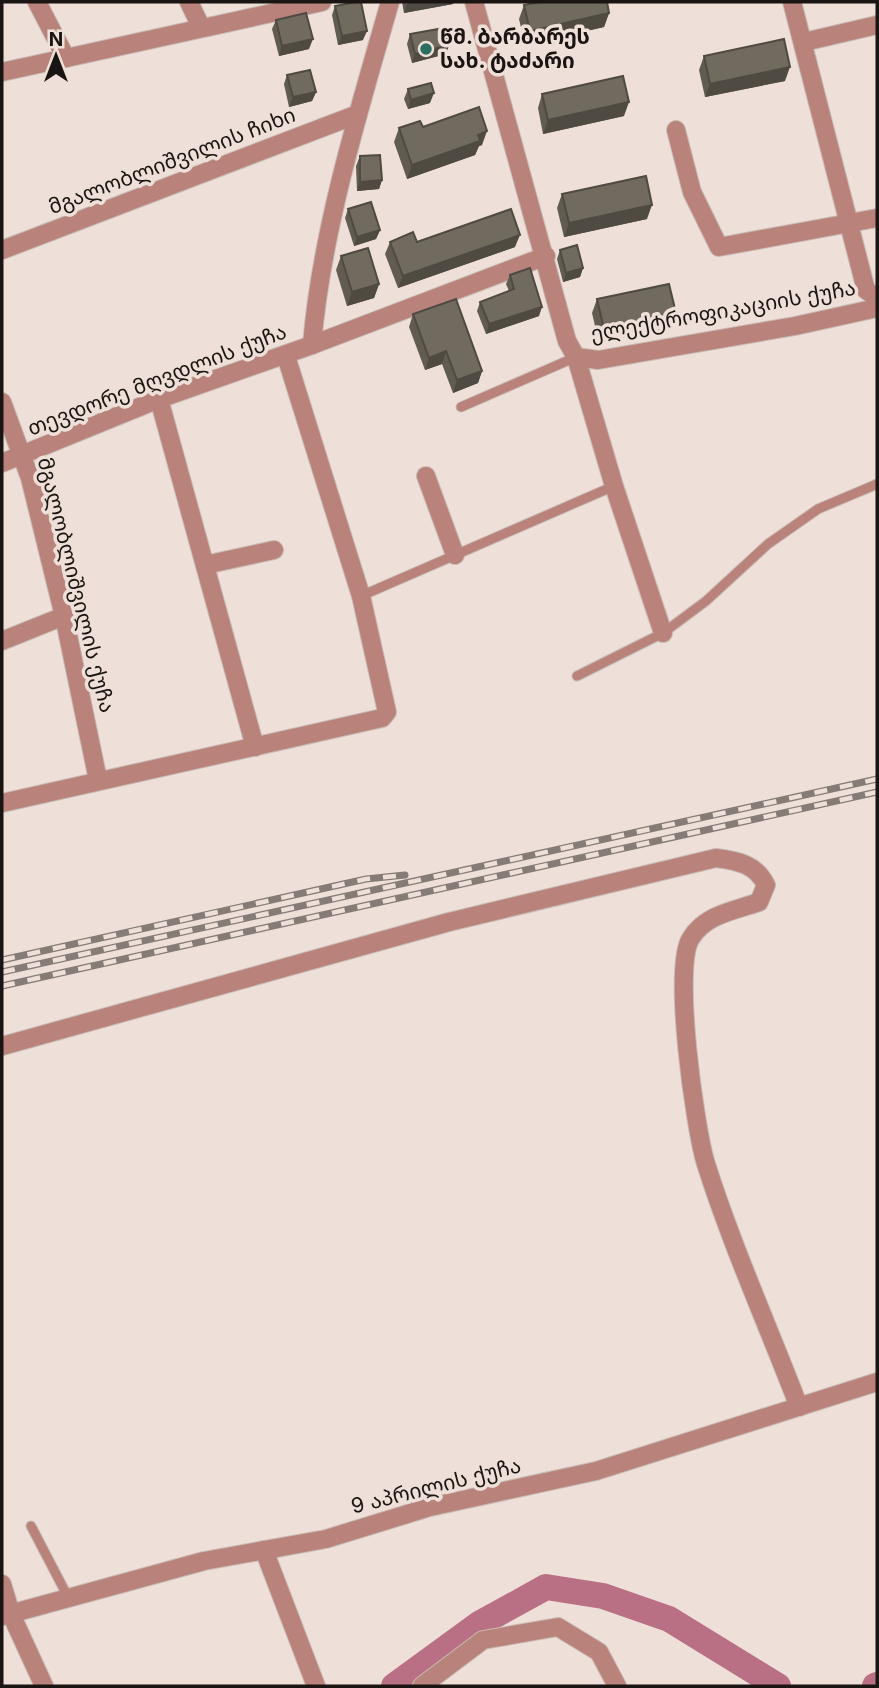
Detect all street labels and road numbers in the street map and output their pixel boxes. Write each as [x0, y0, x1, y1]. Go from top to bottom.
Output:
street label: მგალობლიშვილის ჩიხი [45, 102, 299, 220]
street label: ელექტროფიკაციის ქუჩა [588, 275, 858, 347]
street label: თევდორე მღვდლის ქუჩა [24, 319, 290, 441]
street label: მგალობლიშვილის ქუჩა [32, 455, 120, 715]
street label: 9 აპრილის ქუჩა [348, 1452, 524, 1520]

